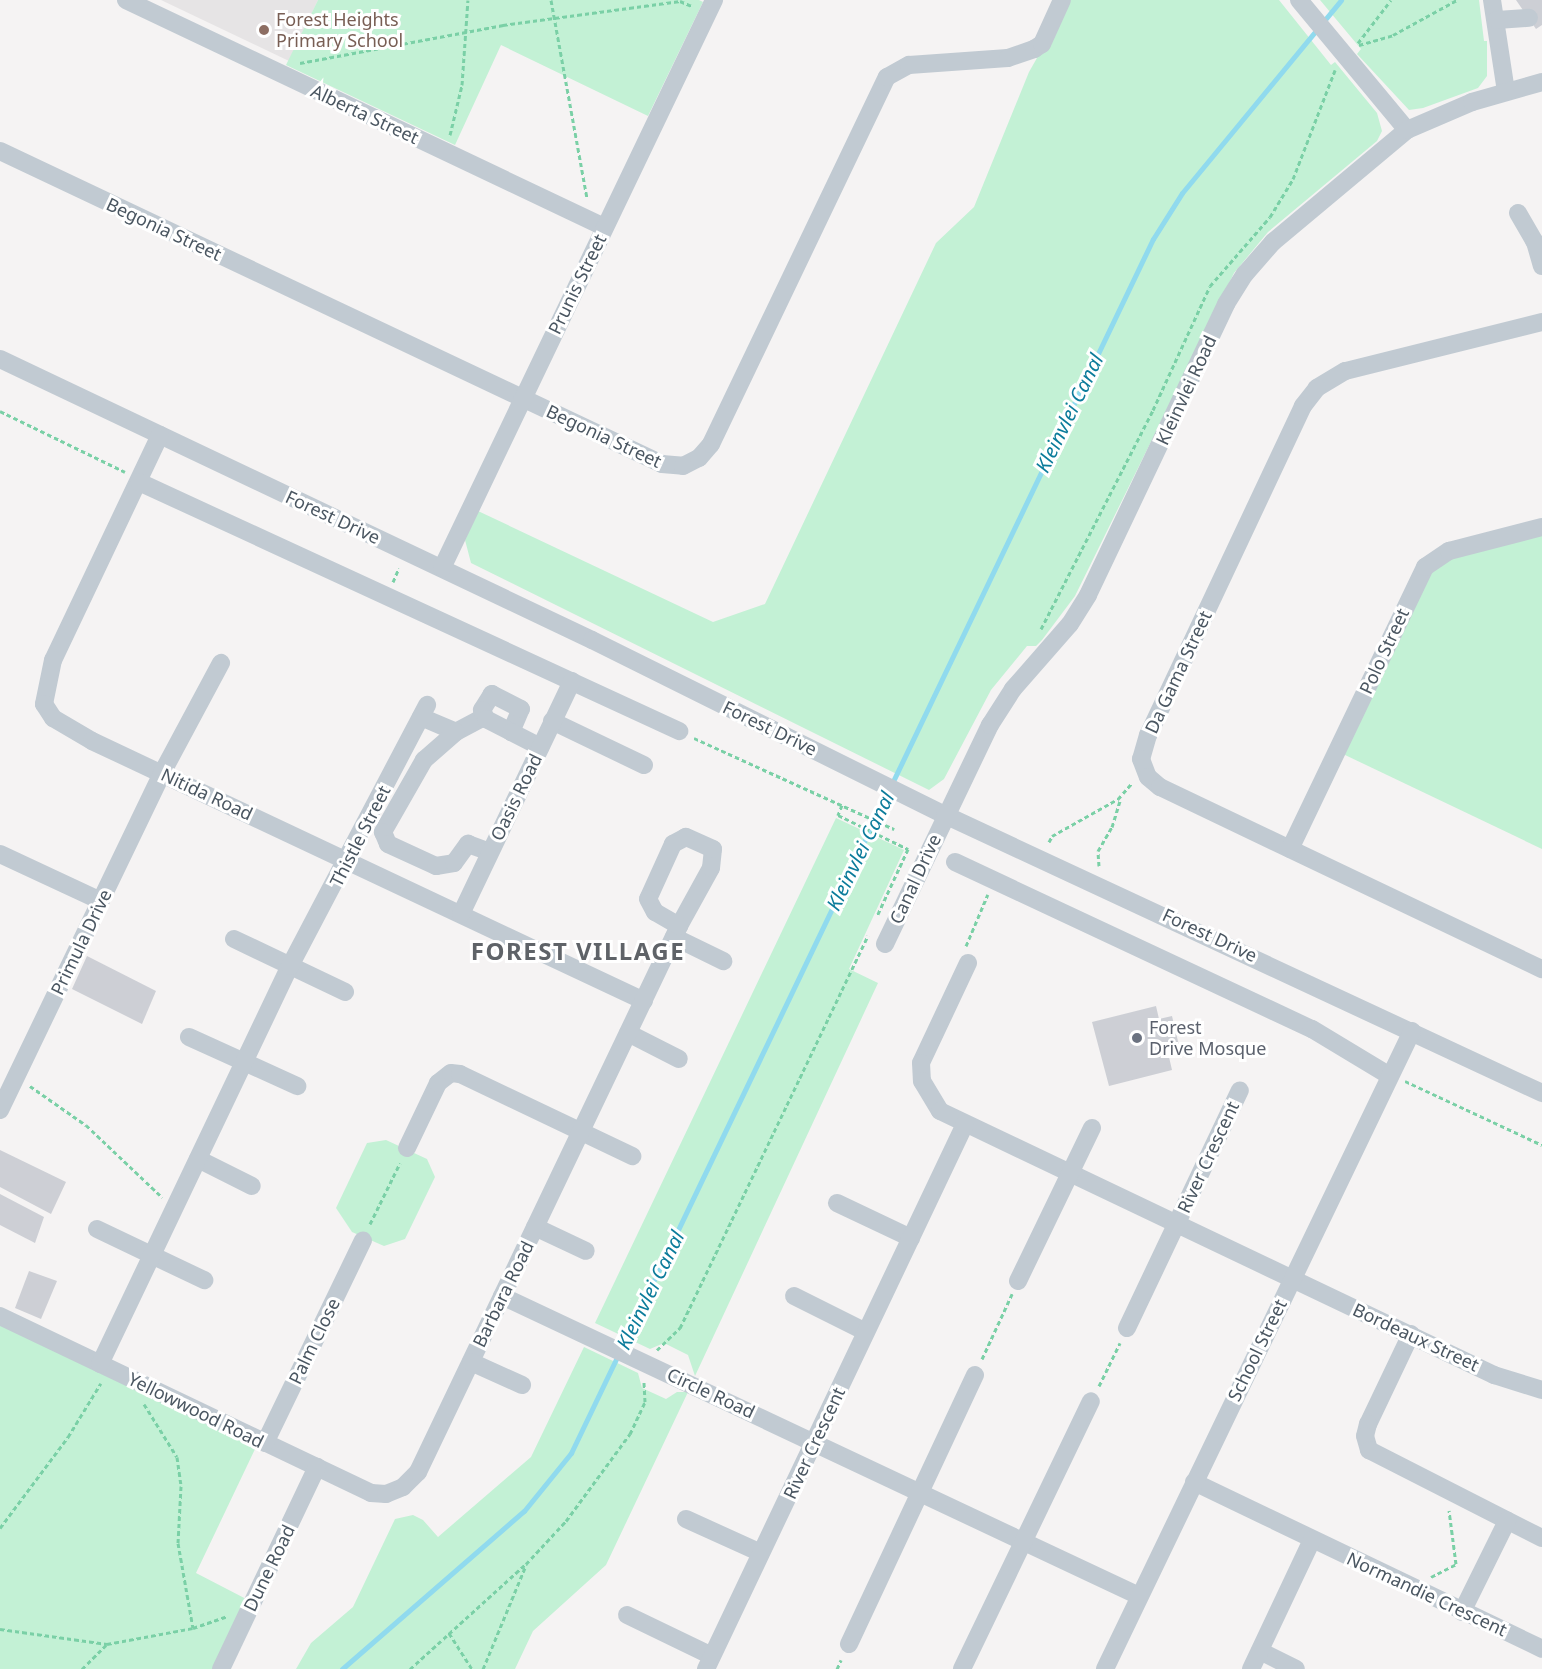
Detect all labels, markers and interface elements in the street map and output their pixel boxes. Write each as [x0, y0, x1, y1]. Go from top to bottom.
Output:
place label: Forest Heights Primary School [276, 9, 403, 52]
marker: Forest Heights Primary School [257, 23, 271, 37]
street label: Alberta Street [308, 80, 422, 148]
street label: Begonia Street [103, 193, 225, 265]
street label: Prunis Street [543, 230, 611, 338]
street label: Kleinvlei Road [1151, 332, 1221, 448]
water label: Kleinvlei Canal [1030, 350, 1108, 476]
street label: Begonia Street [543, 400, 665, 472]
street label: Forest Drive [282, 486, 384, 548]
street label: Polo Street [1355, 605, 1413, 697]
street label: Da Gama Street [1140, 607, 1216, 737]
street label: Forest Drive [720, 696, 820, 760]
street label: Oasis Road [486, 750, 546, 844]
street label: Nitida Road [158, 763, 256, 825]
street label: Thistle Street [325, 782, 395, 890]
water label: Kleinvlei Canal [821, 788, 899, 914]
street label: Canal Drive [885, 831, 945, 927]
street label: Primula Drive [46, 886, 116, 998]
street label: Forest Drive [1159, 904, 1261, 966]
district label: FOREST VILLAGE [471, 937, 685, 965]
place label: Forest Drive Mosque [1149, 1017, 1266, 1060]
marker: Forest Drive Mosque [1130, 1031, 1144, 1045]
street label: River Crescent [1173, 1098, 1243, 1216]
water label: Kleinvlei Canal [611, 1227, 689, 1353]
street label: Barbara Road [468, 1237, 538, 1351]
street label: Palm Close [284, 1295, 344, 1387]
street label: School Street [1223, 1295, 1291, 1405]
street label: Bordeaux Street [1350, 1298, 1482, 1376]
street label: Circle Road [664, 1363, 758, 1423]
street label: Yellowwood Road [125, 1368, 267, 1452]
street label: River Crescent [779, 1384, 849, 1502]
street label: Dune Road [239, 1521, 299, 1615]
street label: Normandie Crescent [1343, 1547, 1511, 1641]

